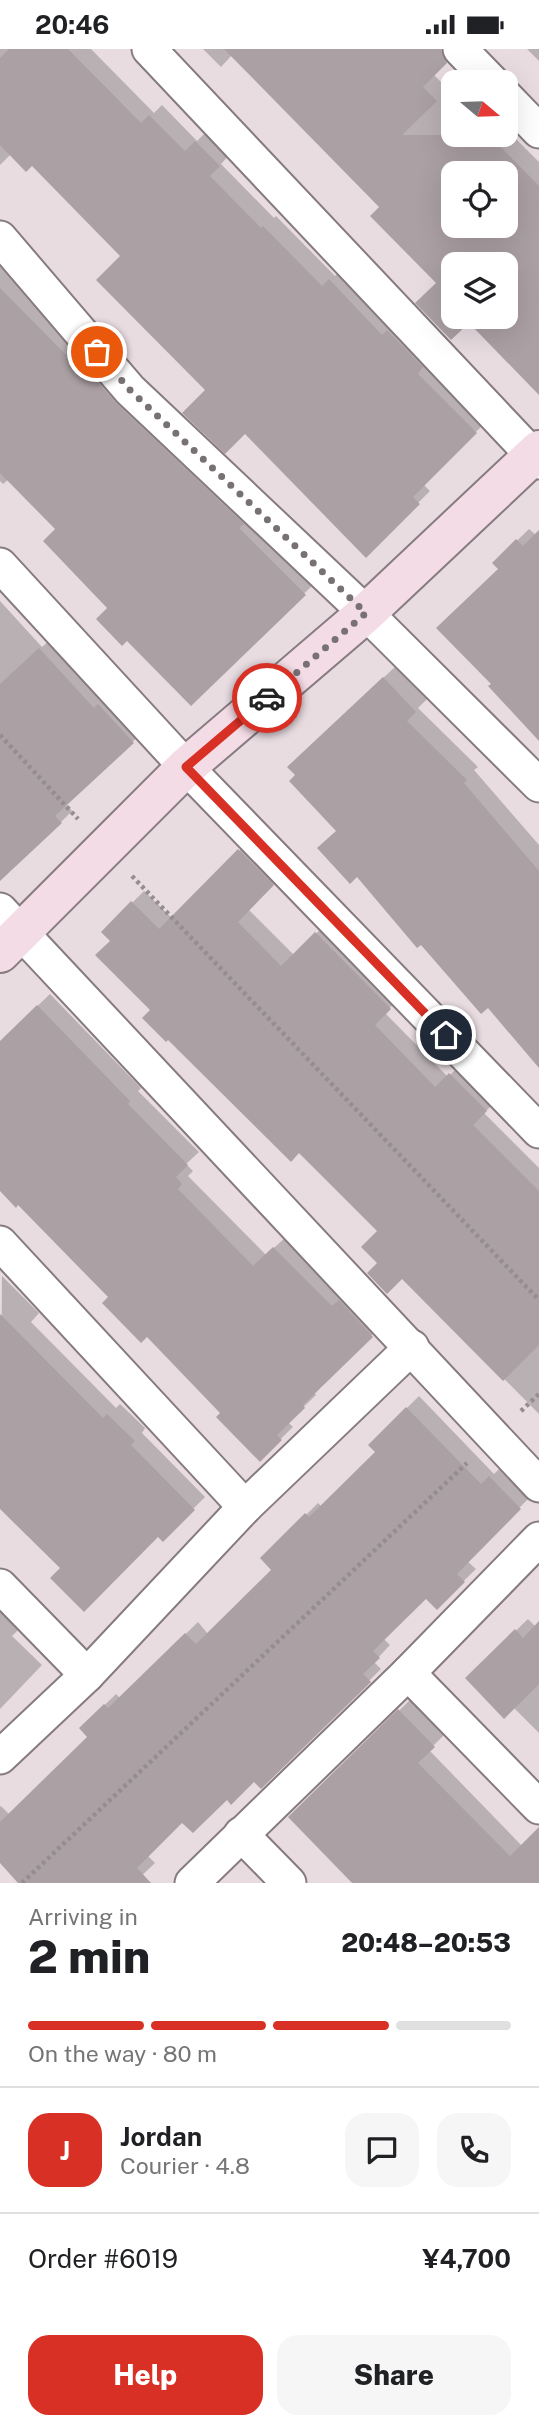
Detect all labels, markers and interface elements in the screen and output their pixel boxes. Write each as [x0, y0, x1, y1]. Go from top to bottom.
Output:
text: 20:46 [35, 9, 109, 40]
north arrow [441, 70, 518, 147]
map controls [441, 70, 518, 329]
button: locate [441, 161, 518, 238]
button: layers [441, 252, 518, 329]
pin [67, 322, 127, 382]
icon: bag [78, 333, 116, 371]
courier [232, 663, 302, 733]
icon: car [248, 679, 286, 717]
pin [416, 1005, 476, 1065]
icon: home [427, 1016, 465, 1054]
text: Arriving in [28, 1903, 138, 1930]
text: 20:48–20:53 [341, 1927, 511, 1958]
text: 2 min [28, 1929, 150, 1983]
text: On the way · 80 m [28, 2040, 217, 2067]
button: chat [345, 2113, 419, 2187]
button: phone [437, 2113, 511, 2187]
text: Jordan [120, 2121, 202, 2152]
text: J [60, 2135, 70, 2166]
text: Courier · 4.8 [120, 2152, 250, 2179]
text: Order #6019 [28, 2243, 178, 2274]
text: ¥4,700 [422, 2243, 511, 2274]
button: Help [28, 2335, 263, 2415]
button: Share [277, 2335, 511, 2415]

